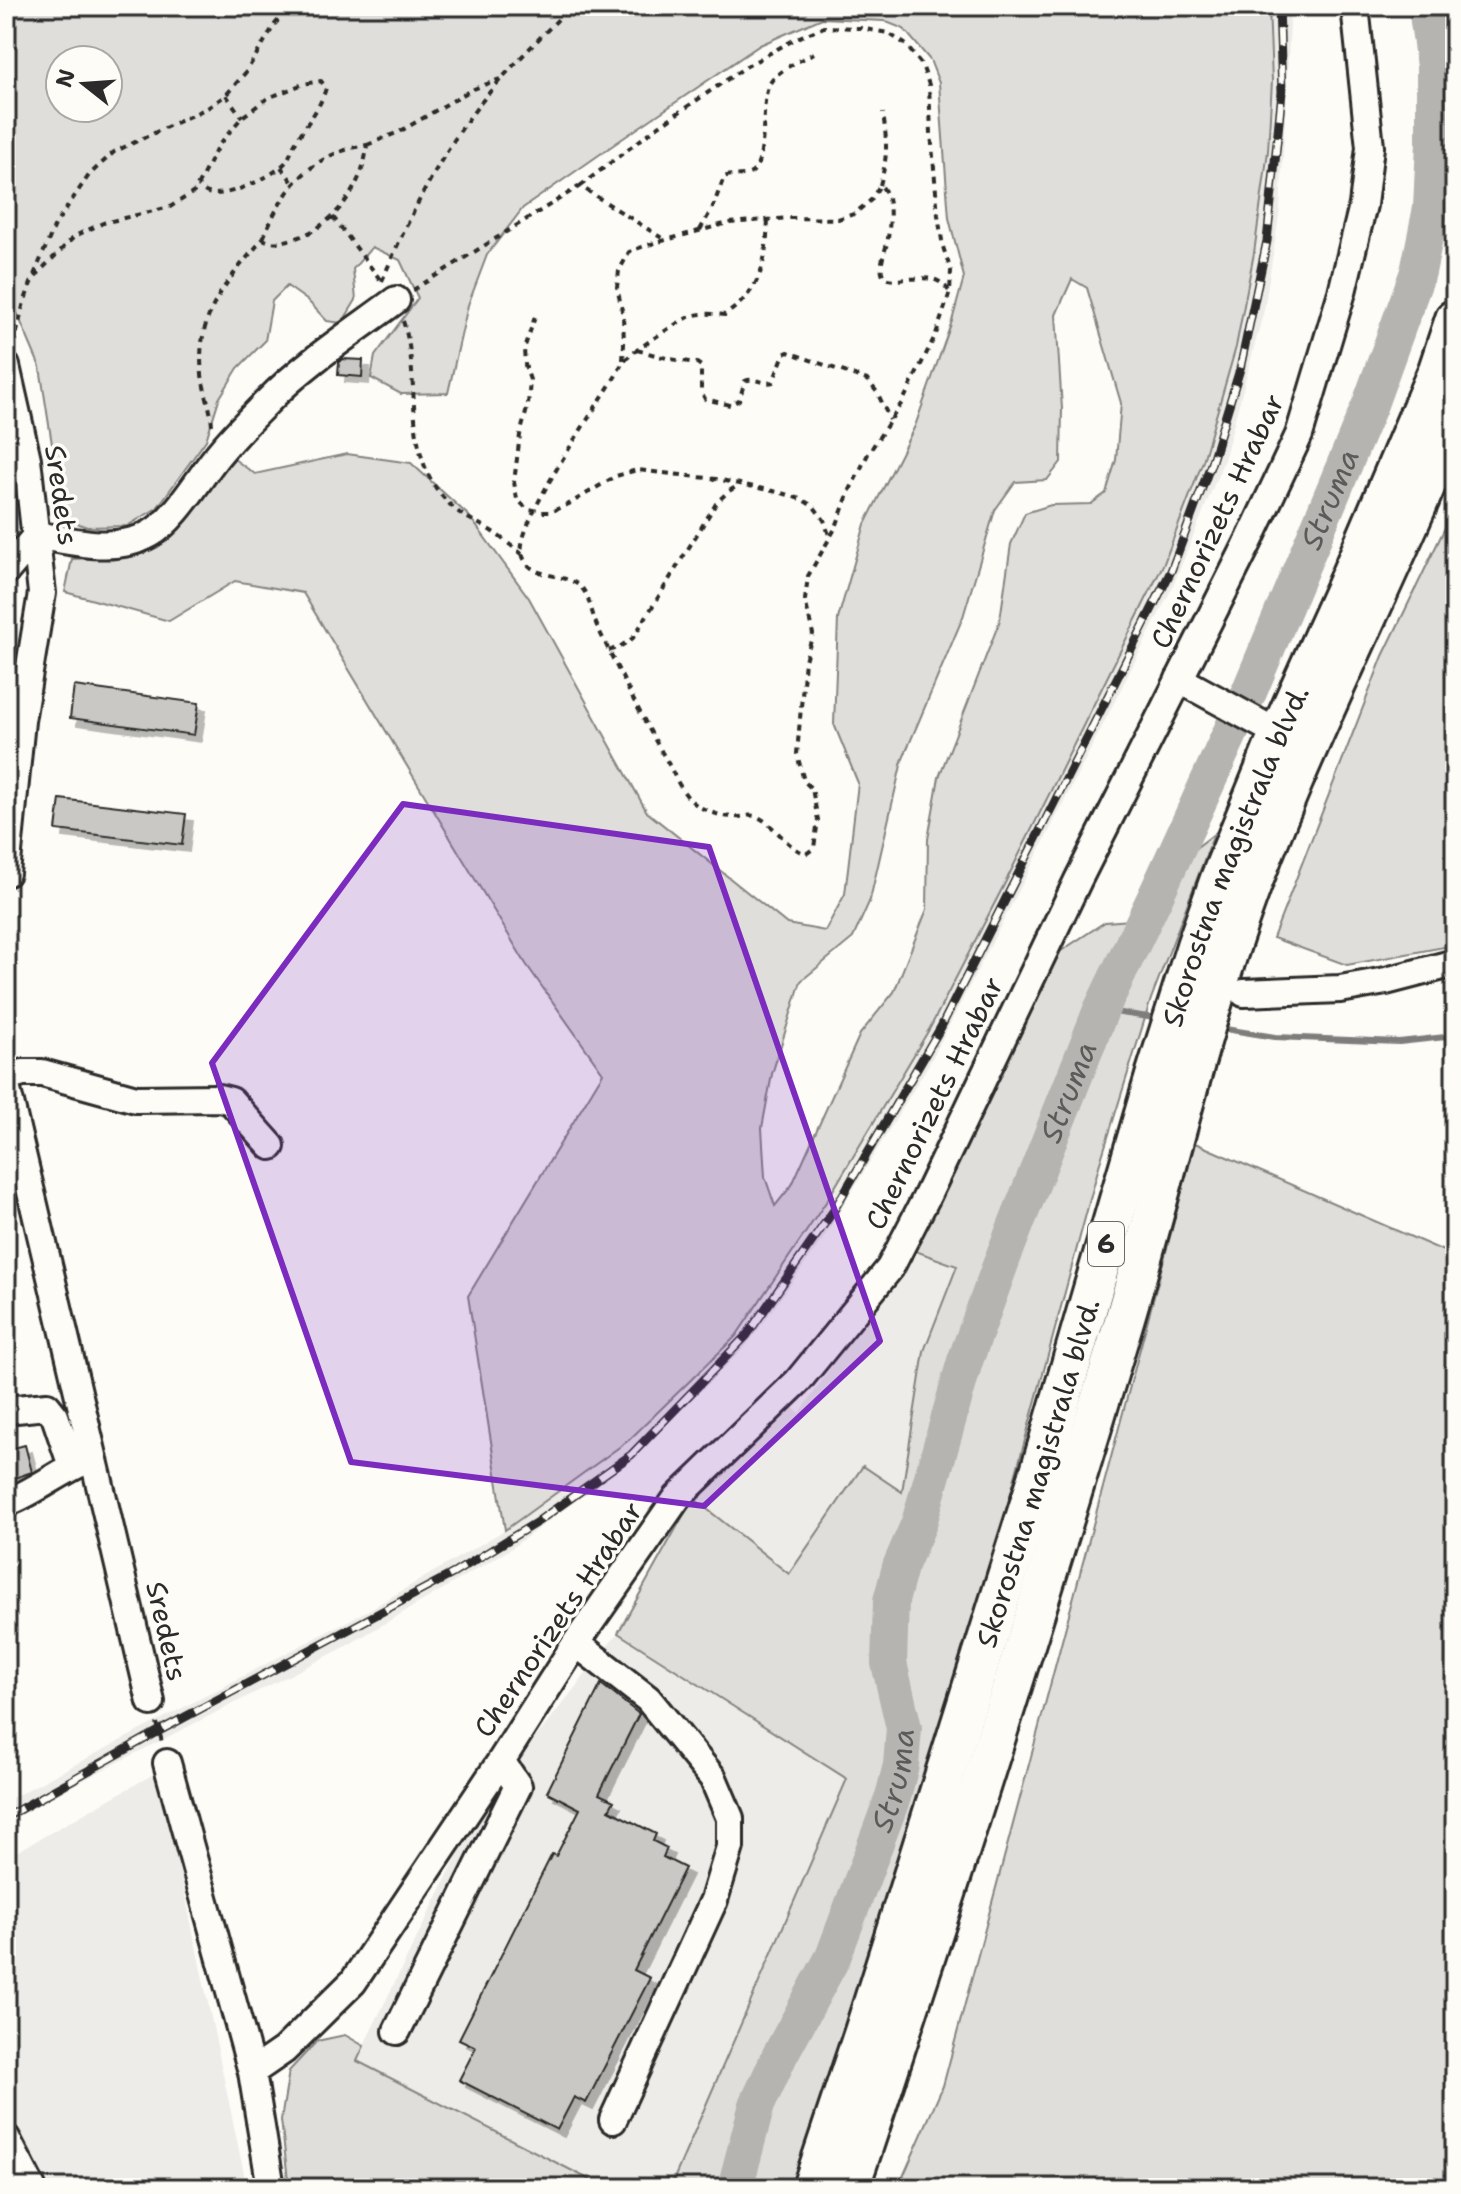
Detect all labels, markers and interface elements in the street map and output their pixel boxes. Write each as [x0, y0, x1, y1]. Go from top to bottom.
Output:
north arrow [44, 44, 124, 124]
text: N [49, 66, 82, 91]
street label: Chernorizets Hrabar [1141, 387, 1293, 655]
street label: Sredets [36, 442, 88, 548]
water label: Struma [1290, 442, 1369, 556]
street label: Skorostna magistrala blvd. [1153, 679, 1318, 1031]
street label: Chernorizets Hrabar [856, 970, 1012, 1236]
water label: Struma [1030, 1035, 1107, 1148]
road number: 6 [1088, 1222, 1124, 1266]
street label: Skorostna magistrala blvd. [967, 1294, 1108, 1652]
street label: Chernorizets Hrabar [465, 1493, 651, 1745]
street label: Sredets [137, 1578, 197, 1684]
water label: Struma [861, 1727, 924, 1838]

